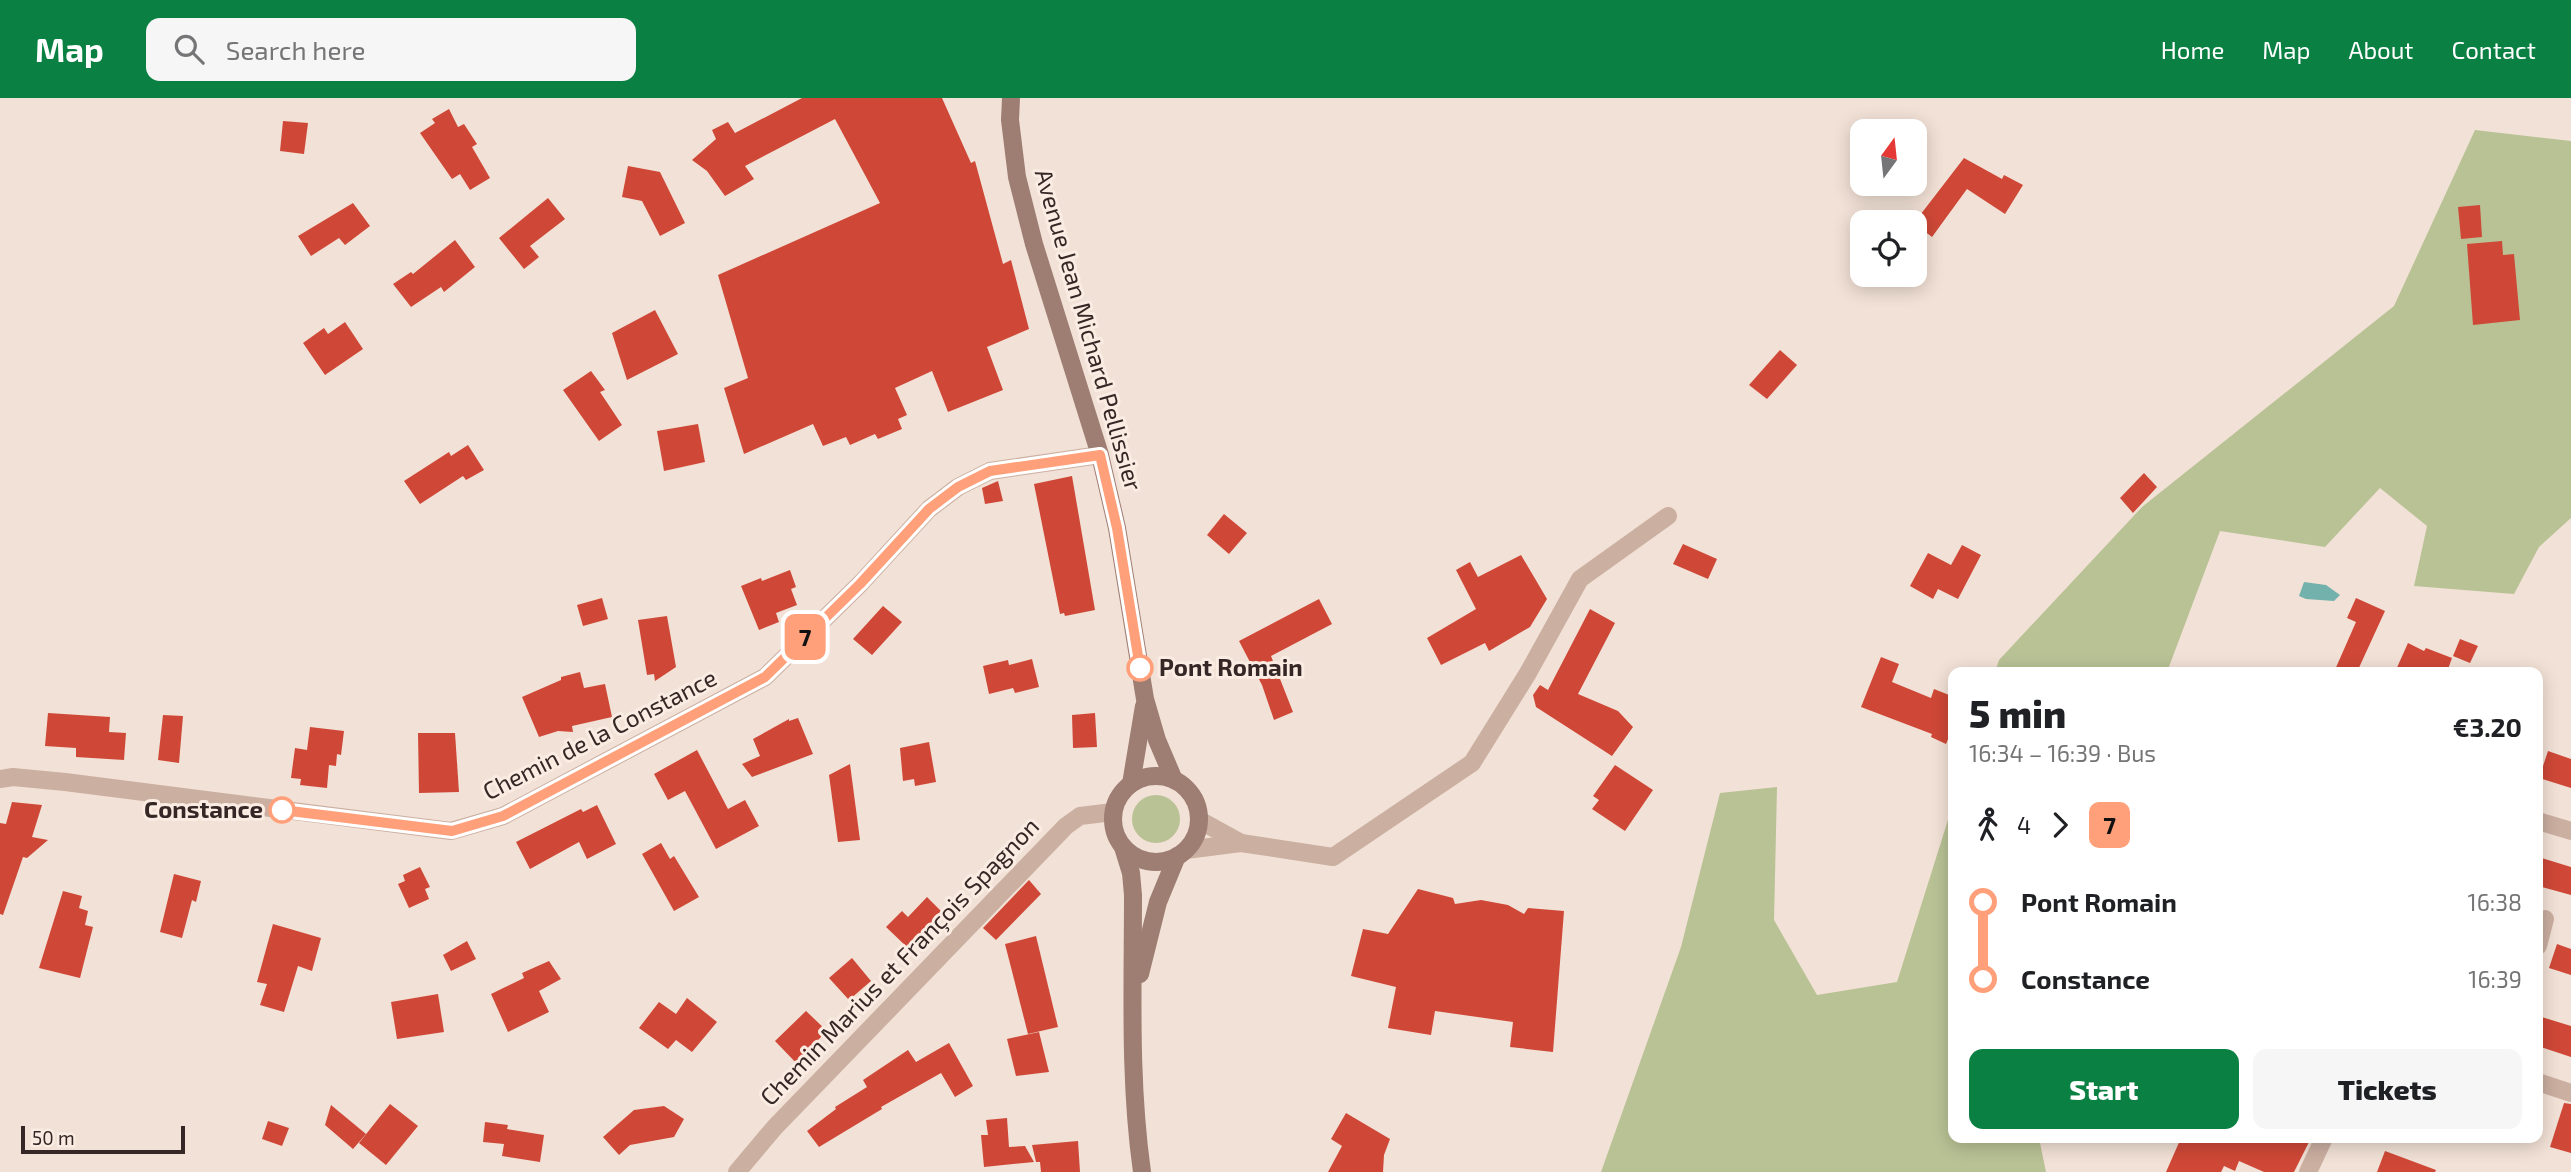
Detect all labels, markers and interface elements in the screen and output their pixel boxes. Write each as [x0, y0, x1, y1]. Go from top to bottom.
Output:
search box [146, 18, 636, 81]
text: Map [35, 29, 104, 69]
icon: search [170, 30, 208, 68]
text: Search here [226, 34, 365, 65]
text: Home [2161, 35, 2224, 64]
text: Map [2262, 35, 2310, 64]
text: About [2348, 35, 2414, 64]
text: Contact [2452, 35, 2536, 64]
north arrow [1850, 119, 1927, 196]
map controls [1850, 119, 1927, 287]
street label: Avenue Jean Michard Pellissier [1030, 165, 1149, 494]
button: locate [1850, 210, 1927, 287]
line badge: 7 [782, 614, 828, 660]
text: 7 [799, 622, 811, 651]
place label: Pont Romain [1159, 652, 1303, 681]
marker: Pont Romain [1127, 655, 1153, 681]
street label: Chemin de la Constance [478, 662, 721, 805]
text: 5 min [1969, 690, 2066, 736]
text: €3.20 [2453, 711, 2522, 742]
text: 16:34 – 16:39 · Bus [1969, 739, 2156, 767]
place label: Constance [144, 794, 263, 823]
marker: Constance [269, 797, 295, 823]
icon: walk [1969, 806, 2007, 844]
icon: forward [2041, 806, 2079, 844]
text: 7 [2103, 810, 2116, 839]
street label: Chemin Marius et François Spagnon [754, 811, 1045, 1111]
text: 4 [2017, 811, 2031, 839]
text: Pont Romain [2021, 886, 2177, 917]
text: 16:38 [2468, 888, 2522, 916]
text: Constance [2021, 963, 2150, 994]
text: 16:39 [2468, 965, 2522, 993]
button: Start [1969, 1049, 2239, 1129]
button: Tickets [2253, 1049, 2522, 1129]
scale bar [21, 1123, 186, 1155]
text: 50 m [32, 1126, 75, 1149]

